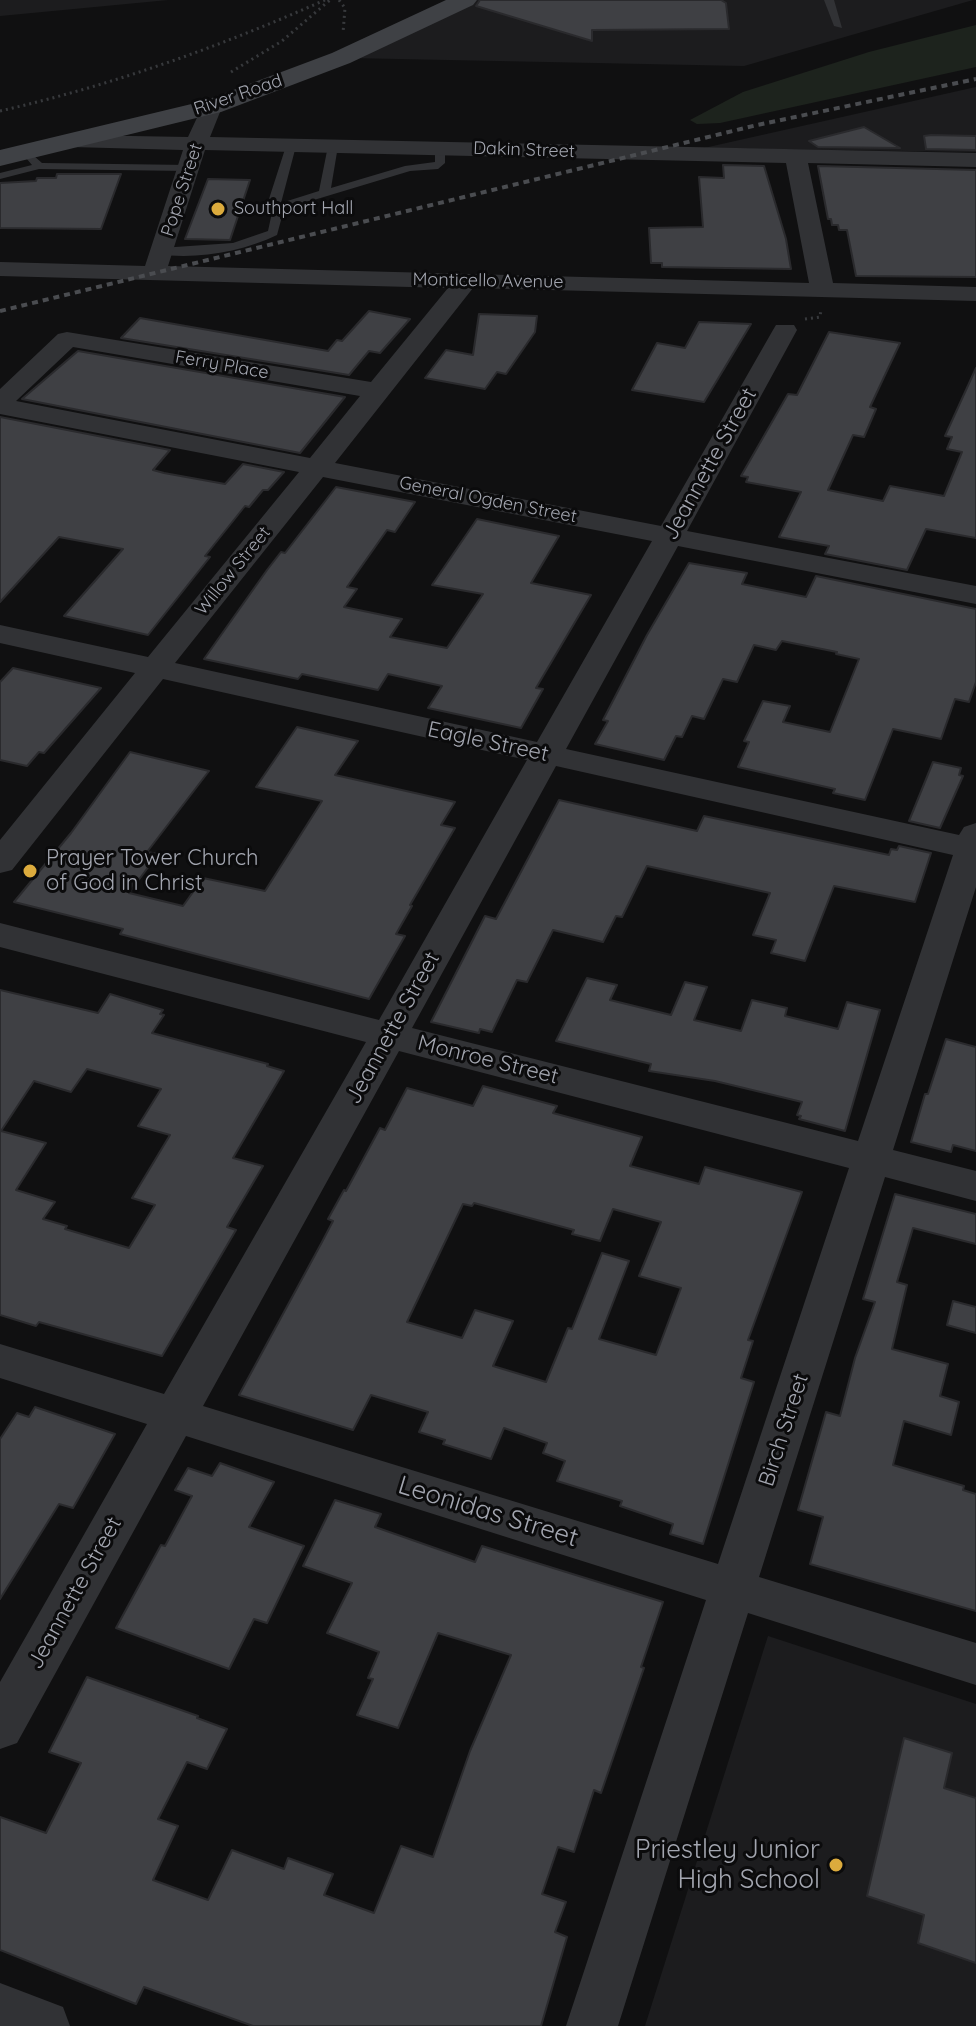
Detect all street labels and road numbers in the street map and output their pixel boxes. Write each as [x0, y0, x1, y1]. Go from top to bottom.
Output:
street label: River Road [191, 70, 285, 120]
street label: Dakin Street [473, 137, 575, 163]
street label: Pope Street [157, 141, 207, 239]
street label: Monticello Avenue [412, 269, 564, 293]
street label: Ferry Place [174, 346, 270, 384]
street label: Jeannette Street [657, 383, 763, 545]
street label: General Ogden Street [398, 472, 578, 528]
street label: Willow Street [191, 522, 275, 620]
street label: Eagle Street [425, 716, 551, 768]
street label: Jeannette Street [340, 947, 446, 1109]
street label: Monroe Street [415, 1030, 561, 1090]
street label: Birch Street [753, 1370, 815, 1490]
street label: Leonidas Street [394, 1470, 582, 1554]
street label: Jeannette Street [22, 1512, 128, 1674]

